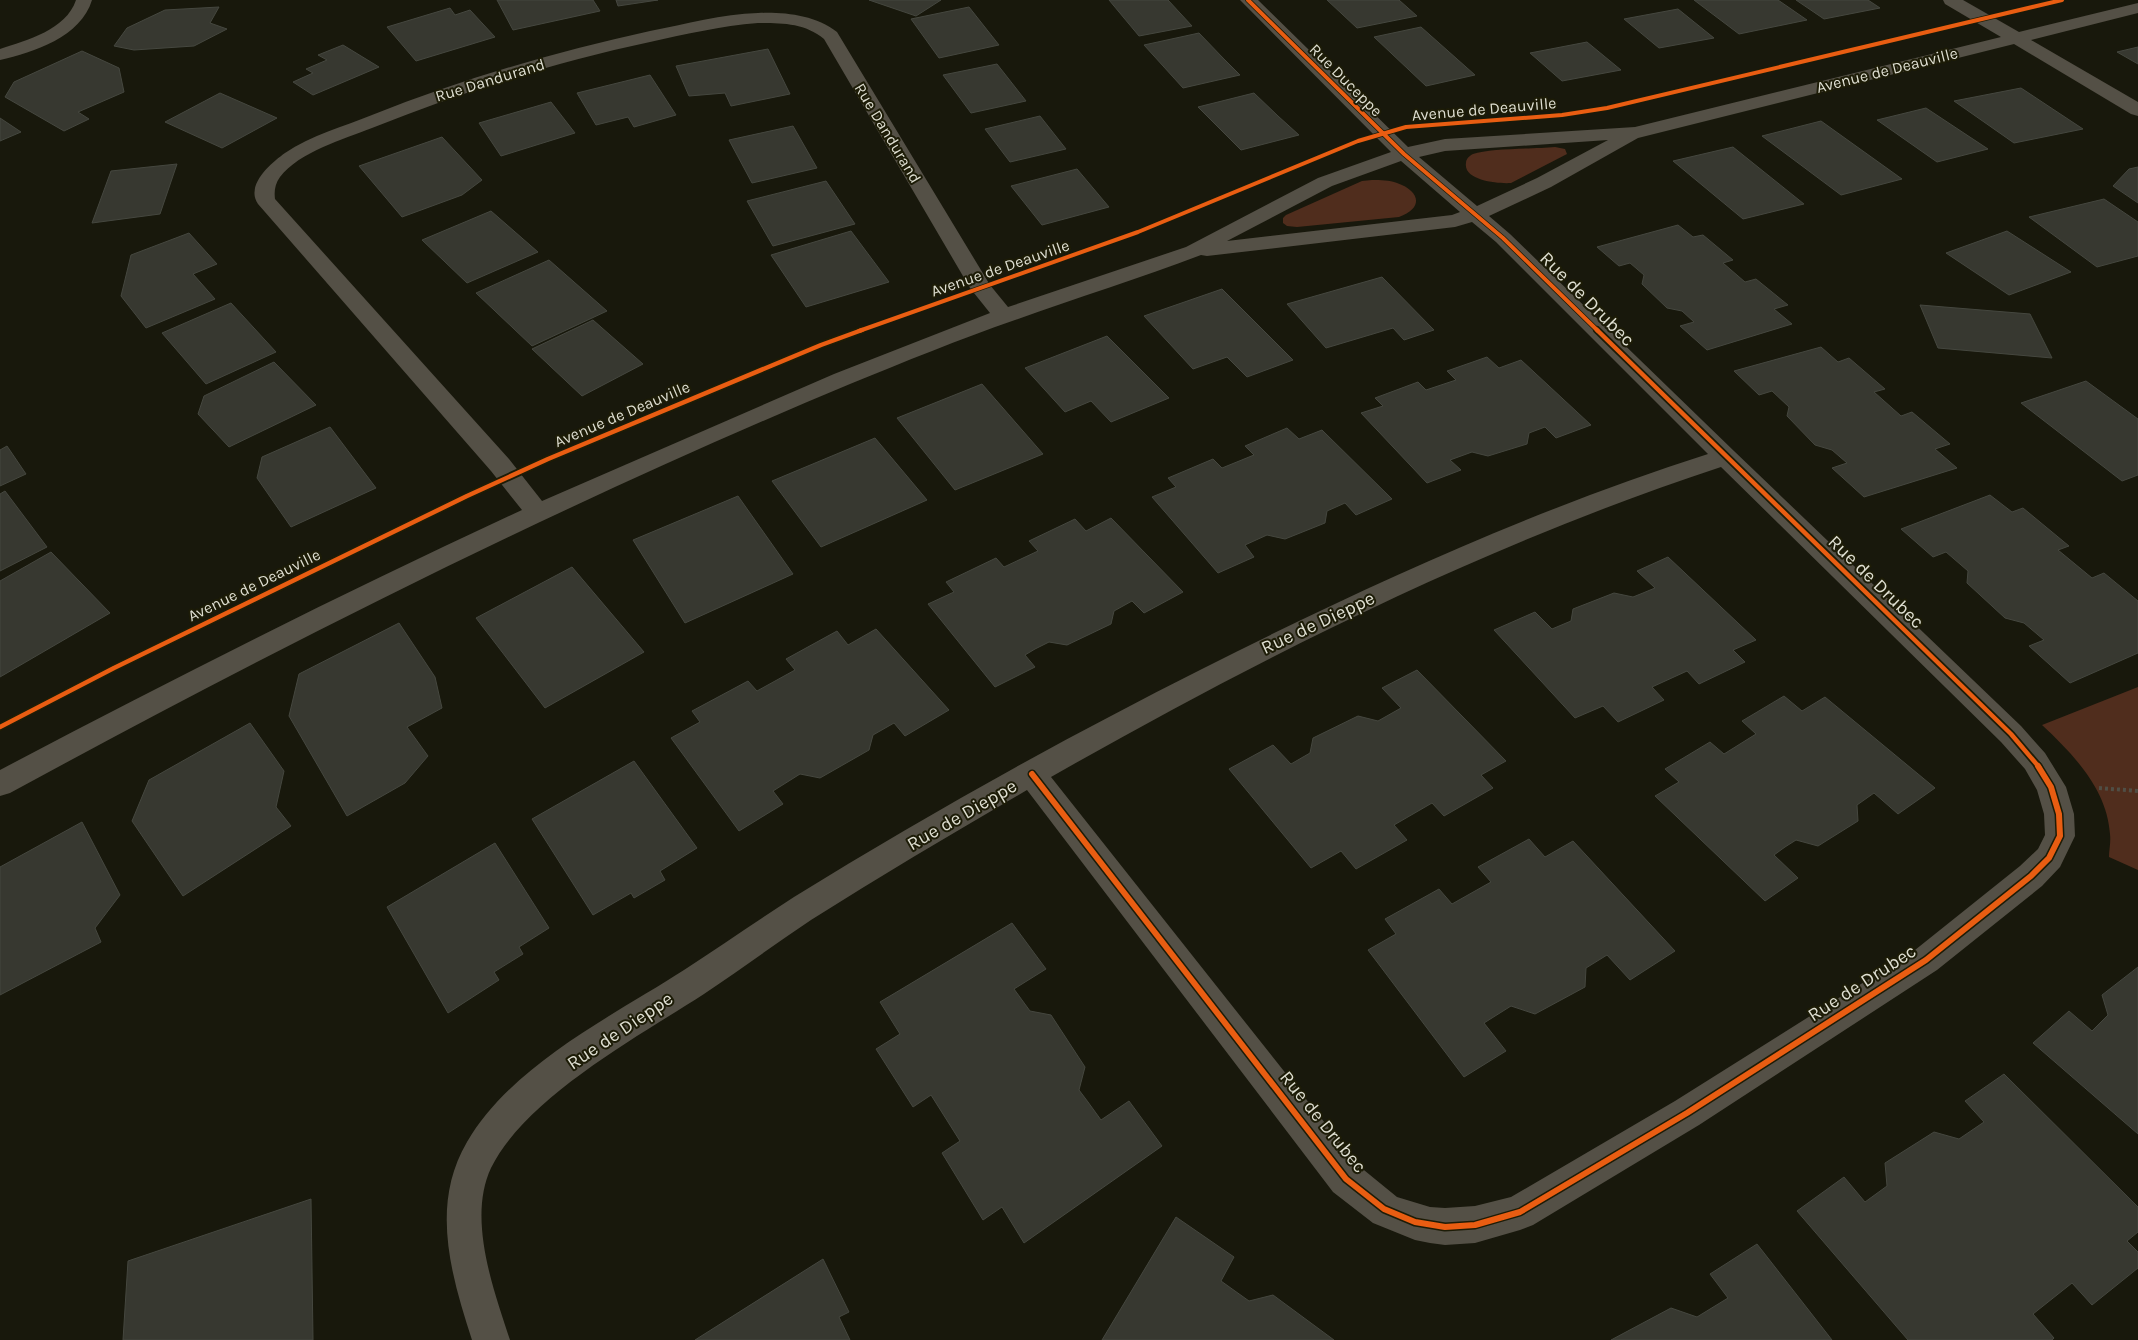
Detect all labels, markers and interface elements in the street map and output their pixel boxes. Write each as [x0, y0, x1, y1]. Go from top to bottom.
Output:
street label: Rue Duceppe [1306, 40, 1386, 120]
street label: Avenue de Deauville [1814, 43, 1960, 97]
street label: Rue Dandurand [433, 54, 547, 106]
street label: Rue Dandurand [851, 79, 925, 187]
street label: Avenue de Deauville [1411, 93, 1557, 125]
street label: Avenue de Deauville [928, 235, 1072, 301]
street label: Rue de Drubec [1535, 247, 1639, 351]
street label: Avenue de Deauville [551, 377, 693, 451]
street label: Rue de Drubec [1824, 531, 1928, 633]
street label: Avenue de Deauville [185, 545, 323, 625]
street label: Rue de Dieppe [1258, 587, 1378, 659]
street label: Rue de Dieppe [903, 775, 1021, 855]
street label: Rue de Drubec [1804, 940, 1920, 1026]
street label: Rue de Dieppe [563, 988, 677, 1074]
street label: Rue de Drubec [1275, 1067, 1371, 1177]

